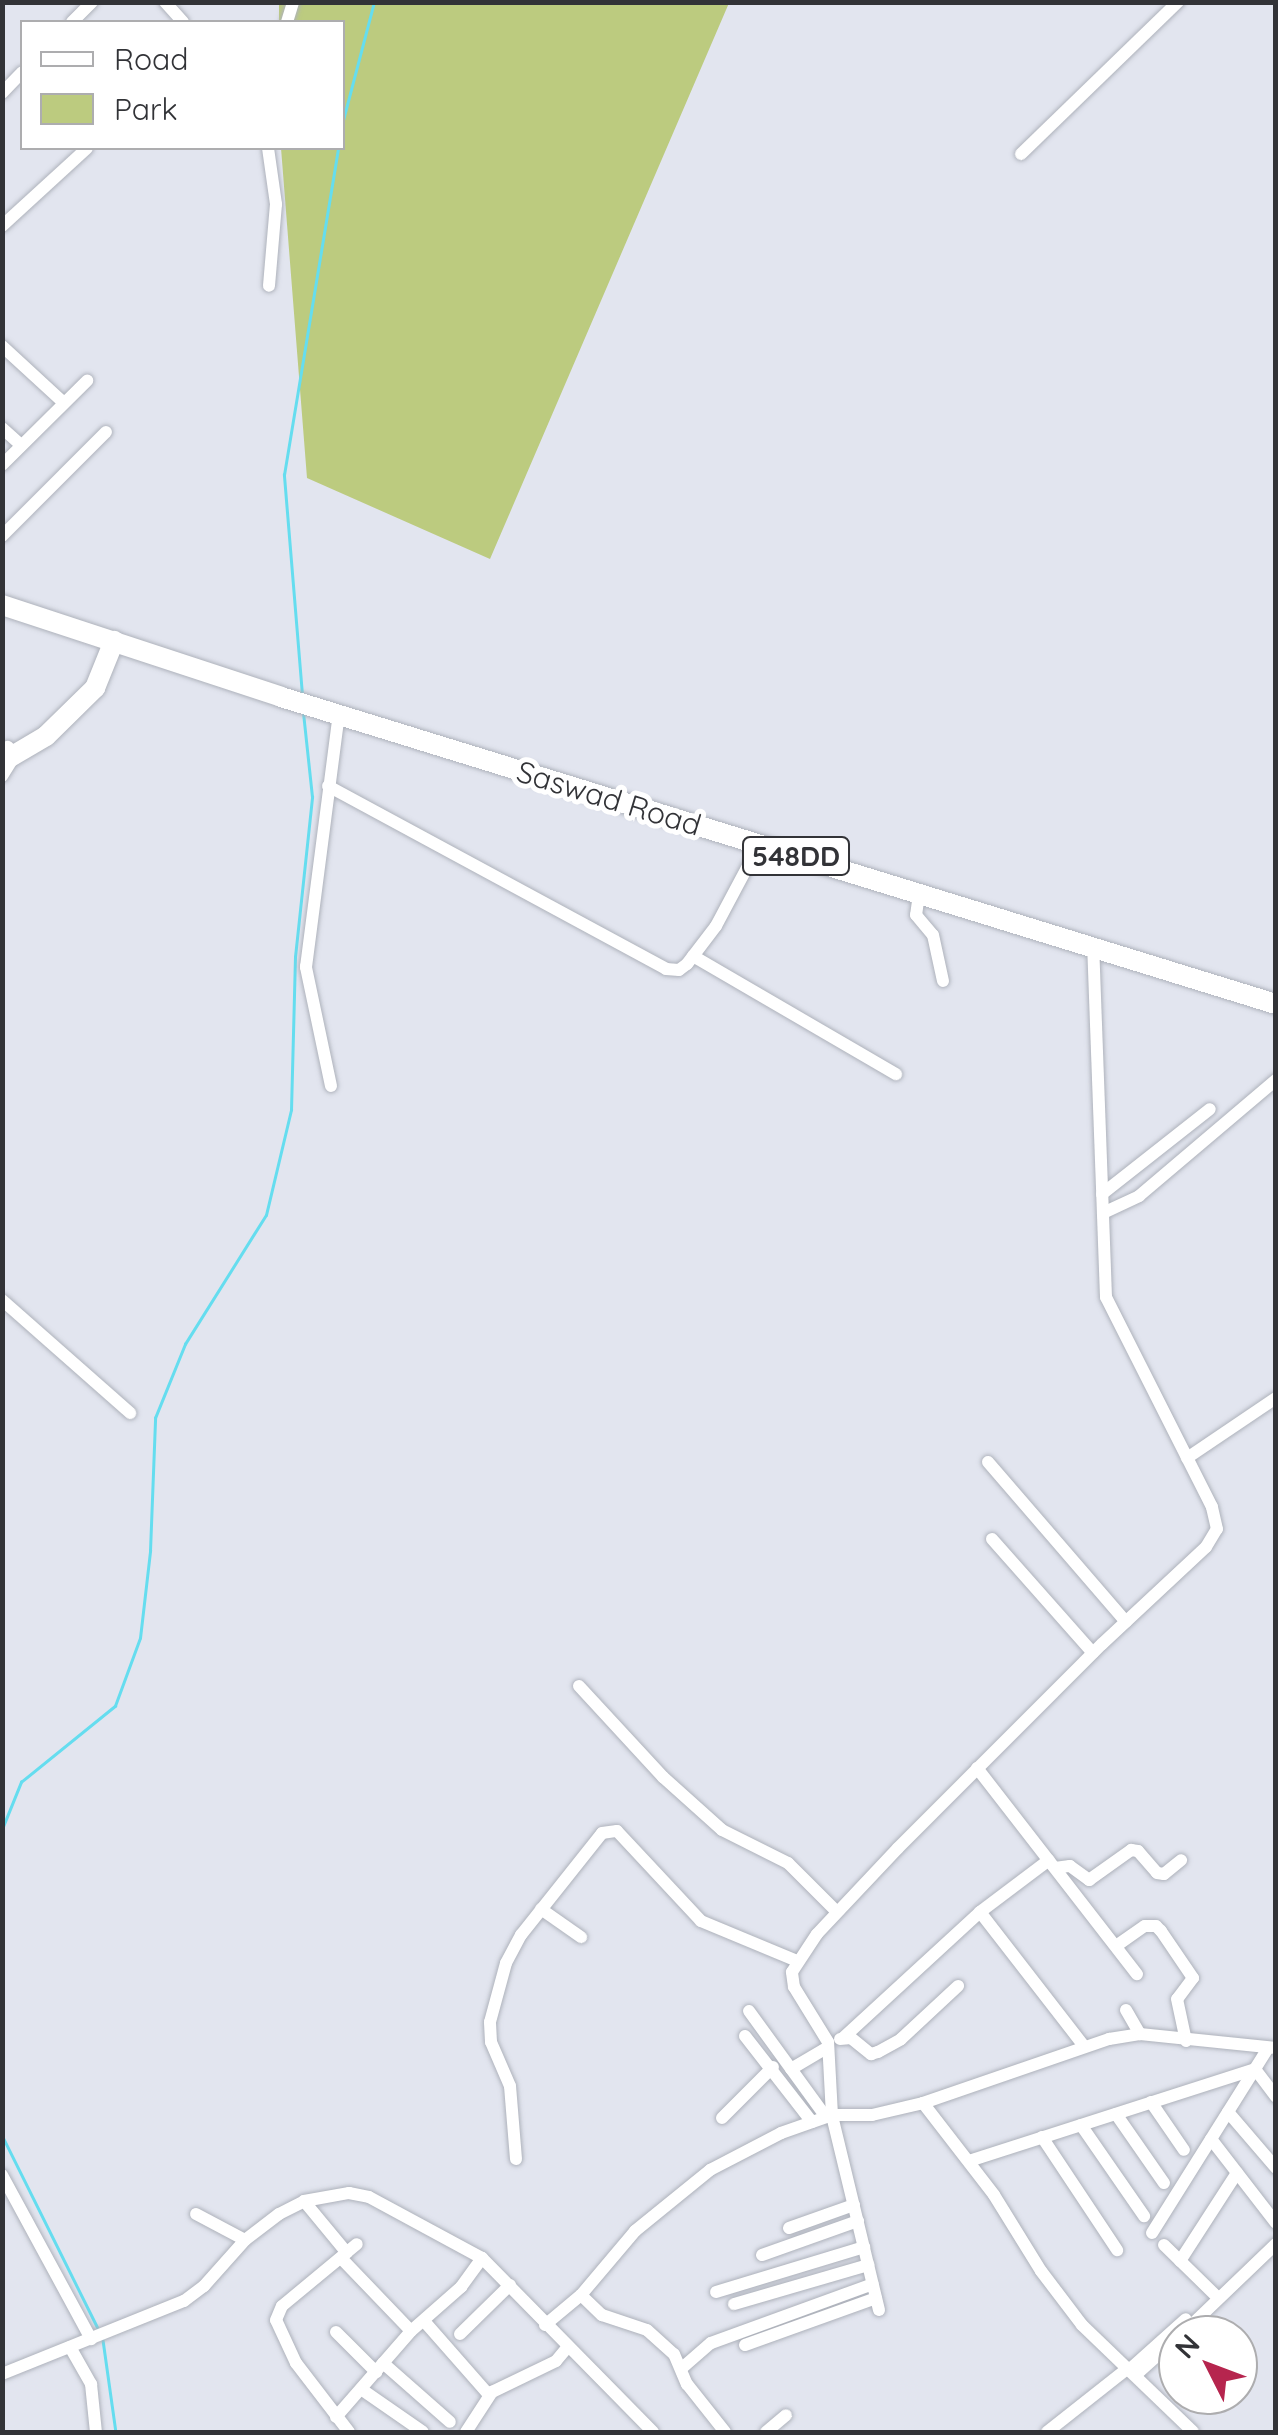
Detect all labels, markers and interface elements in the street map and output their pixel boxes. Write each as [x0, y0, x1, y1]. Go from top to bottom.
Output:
legend [20, 20, 345, 150]
text: Road [114, 40, 188, 78]
text: Park [114, 90, 178, 128]
street label: Saswad Road [513, 753, 705, 843]
road number: 548DD [741, 833, 851, 879]
north arrow [1158, 2315, 1258, 2415]
text: N [1167, 2327, 1207, 2365]

